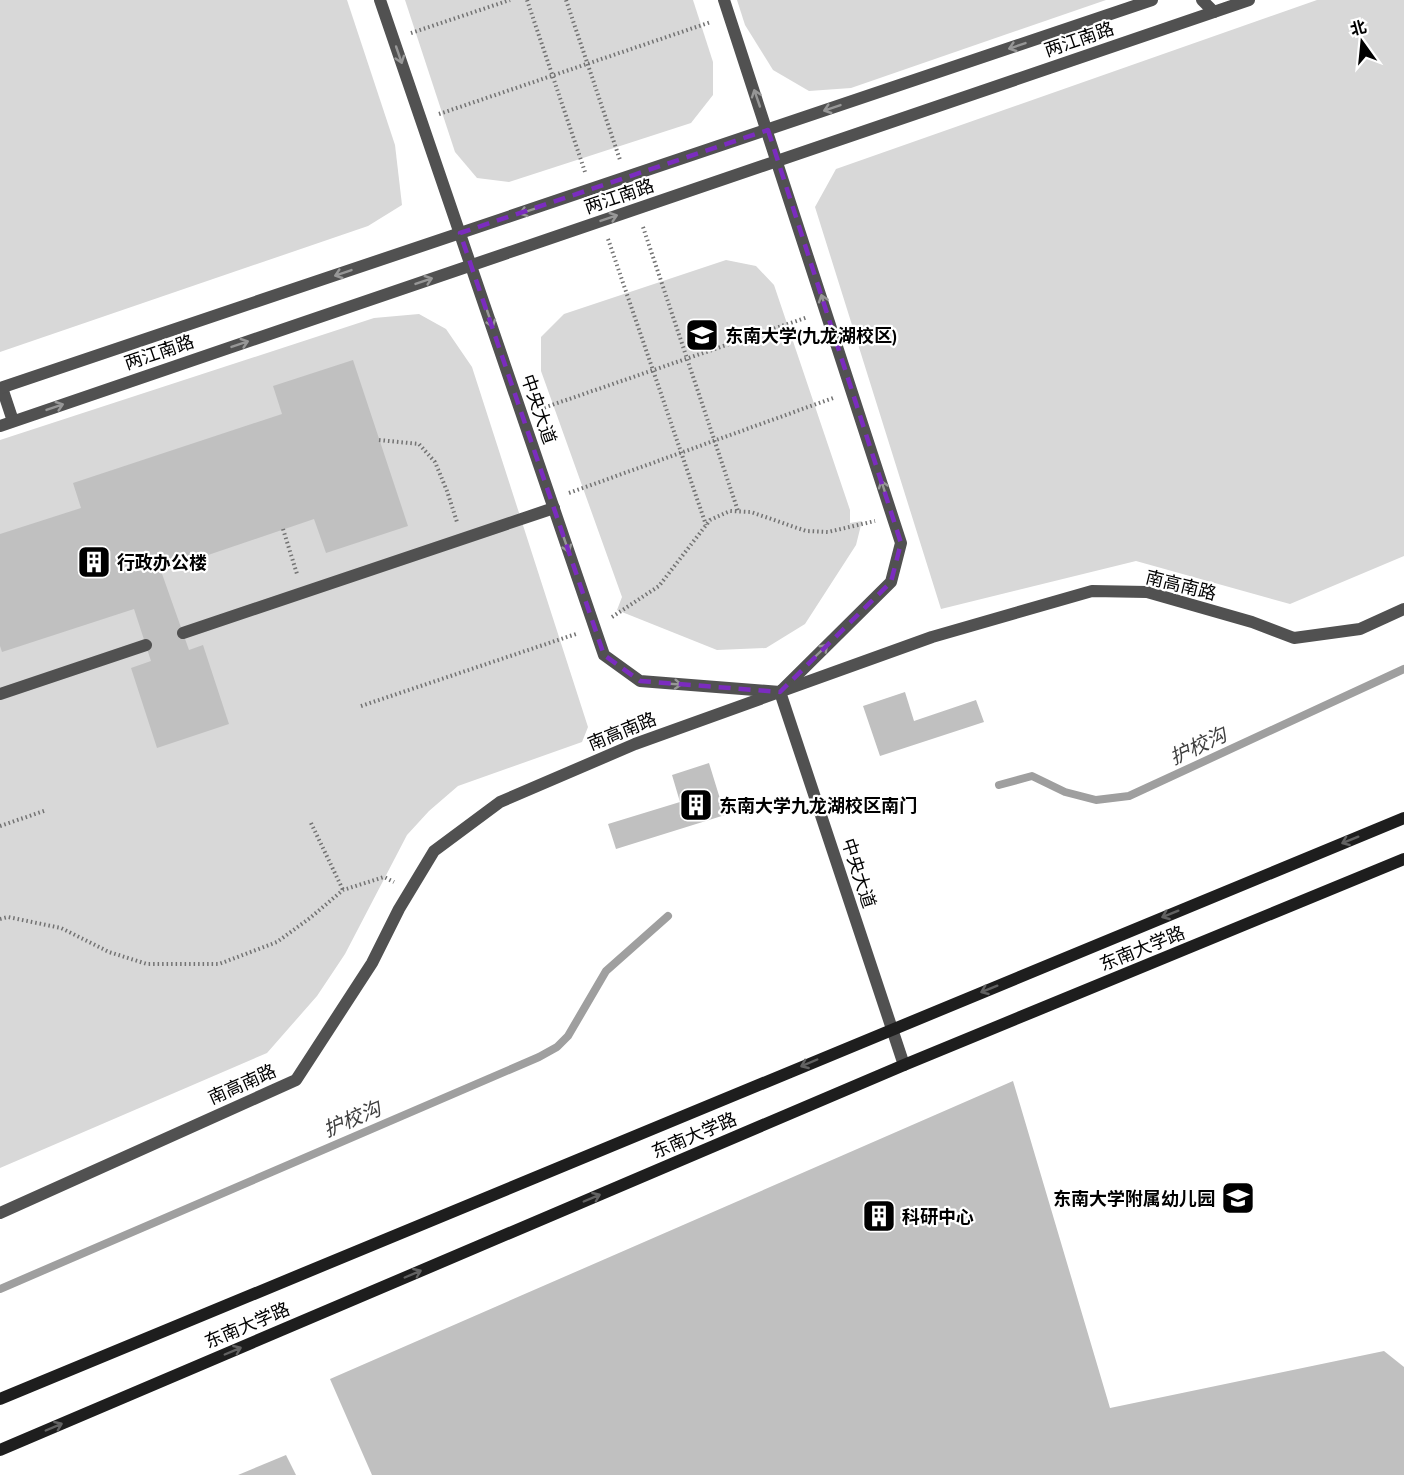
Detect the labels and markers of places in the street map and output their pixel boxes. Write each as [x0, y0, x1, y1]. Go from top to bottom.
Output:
school or university icon: 东南大学(九龙湖校区) [684, 317, 720, 353]
place label: 东南大学(九龙湖校区) [725, 324, 897, 347]
building icon: 行政办公楼 [76, 544, 112, 580]
place label: 行政办公楼 [117, 551, 207, 574]
building icon: 东南大学九龙湖校区南门 [678, 787, 714, 823]
place label: 东南大学九龙湖校区南门 [719, 794, 917, 817]
school or university icon: 东南大学附属幼儿园 [1220, 1180, 1256, 1216]
place label: 东南大学附属幼儿园 [1053, 1187, 1215, 1210]
building icon: 科研中心 [861, 1198, 897, 1234]
place label: 科研中心 [902, 1205, 974, 1228]

